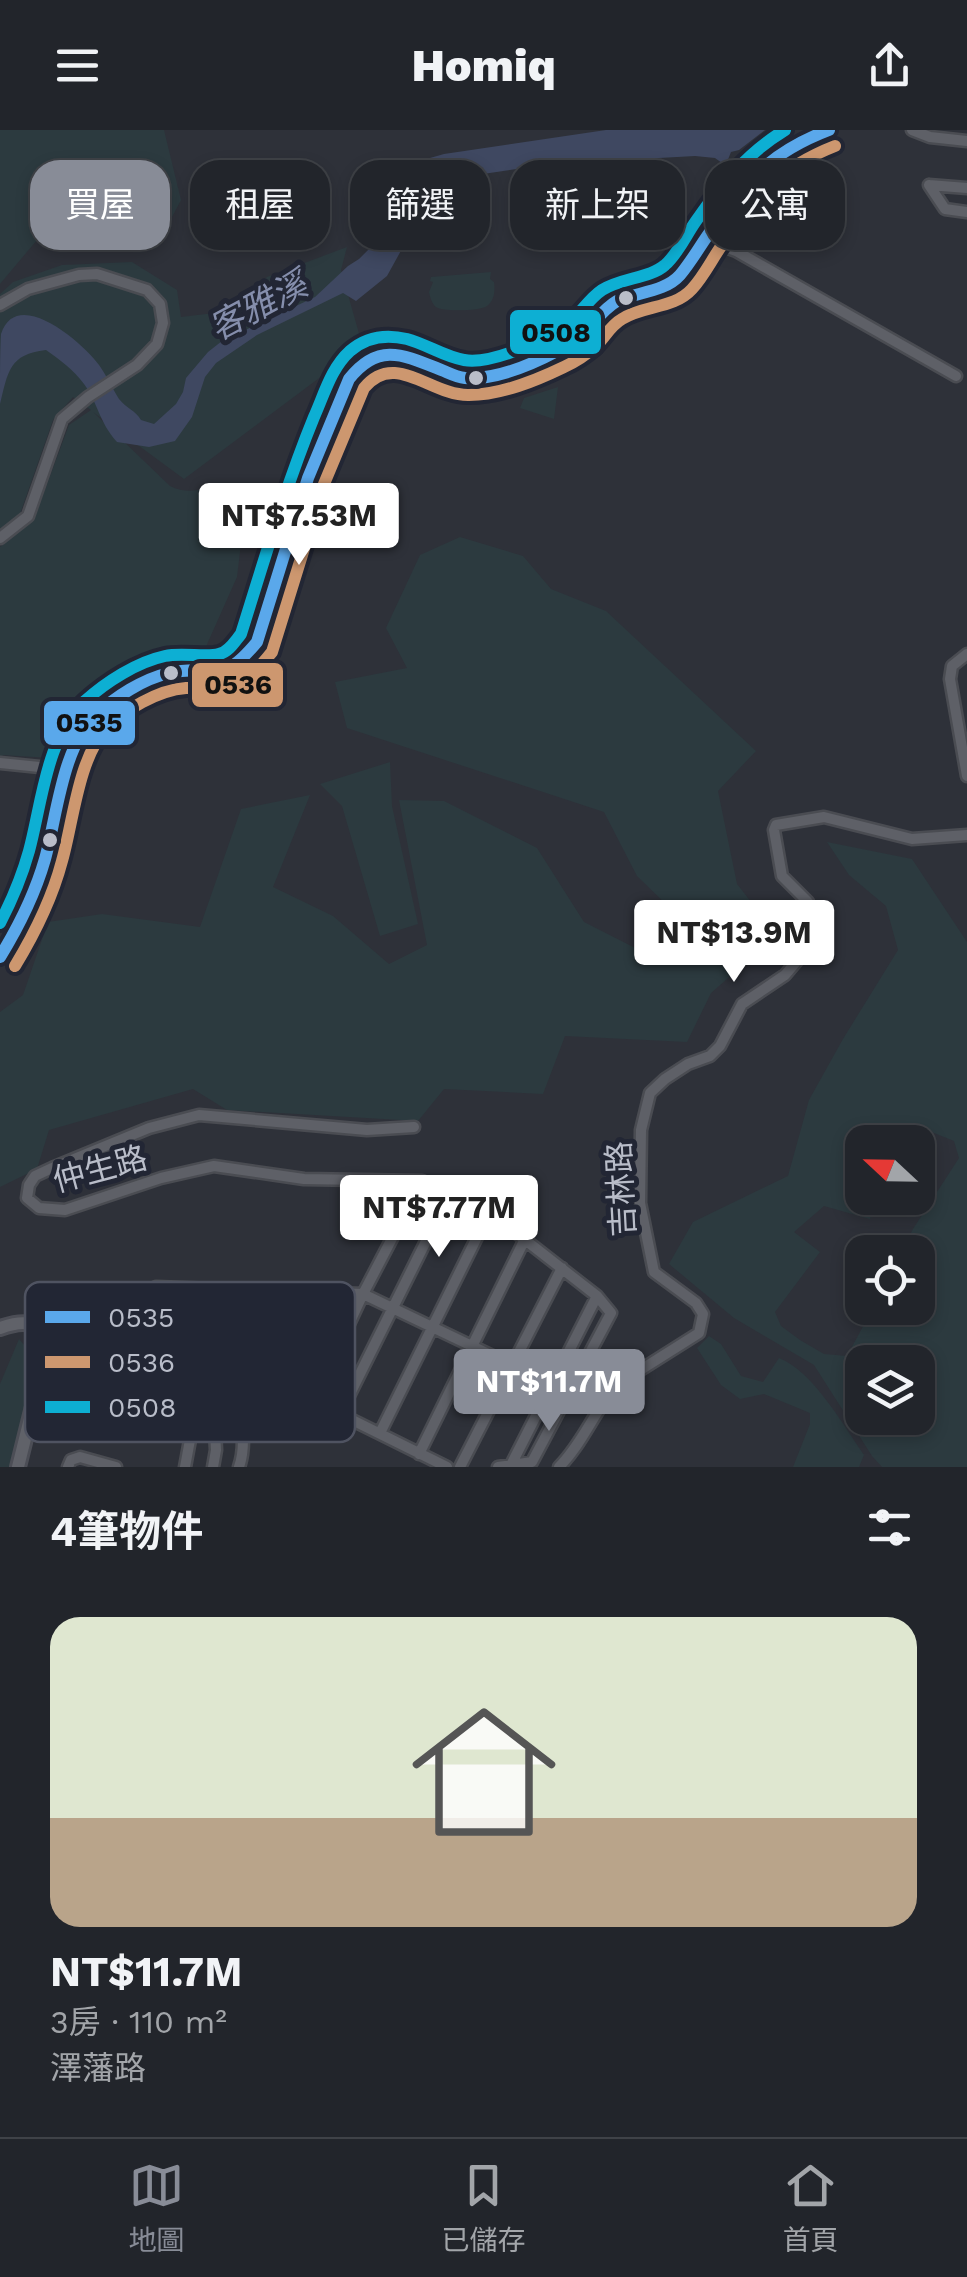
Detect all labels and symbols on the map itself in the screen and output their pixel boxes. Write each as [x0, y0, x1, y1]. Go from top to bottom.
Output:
water label: 客雅溪 [202, 260, 319, 349]
unlabelled marker [616, 288, 636, 308]
line badge: 0508 [508, 308, 603, 356]
text: 0508 [521, 316, 591, 349]
unlabelled marker [466, 368, 486, 388]
pin: NT$7.53M [196, 483, 402, 568]
line badge: 0536 [190, 661, 285, 709]
unlabelled marker [161, 663, 181, 683]
text: 0536 [204, 668, 272, 701]
line badge: 0535 [42, 699, 137, 747]
text: 0535 [55, 706, 123, 739]
unlabelled marker [40, 830, 60, 850]
pin: NT$13.9M [631, 900, 837, 985]
north arrow [845, 1125, 935, 1215]
street label: 仲生路 [49, 1138, 151, 1200]
street label: 吉林路 [600, 1140, 642, 1238]
pin: NT$7.77M [336, 1175, 542, 1260]
legend [25, 1282, 355, 1442]
text: 0535 [108, 1301, 174, 1334]
text: 0536 [108, 1346, 175, 1379]
pin: NT$11.7M [446, 1349, 652, 1434]
text: 0508 [108, 1391, 176, 1424]

